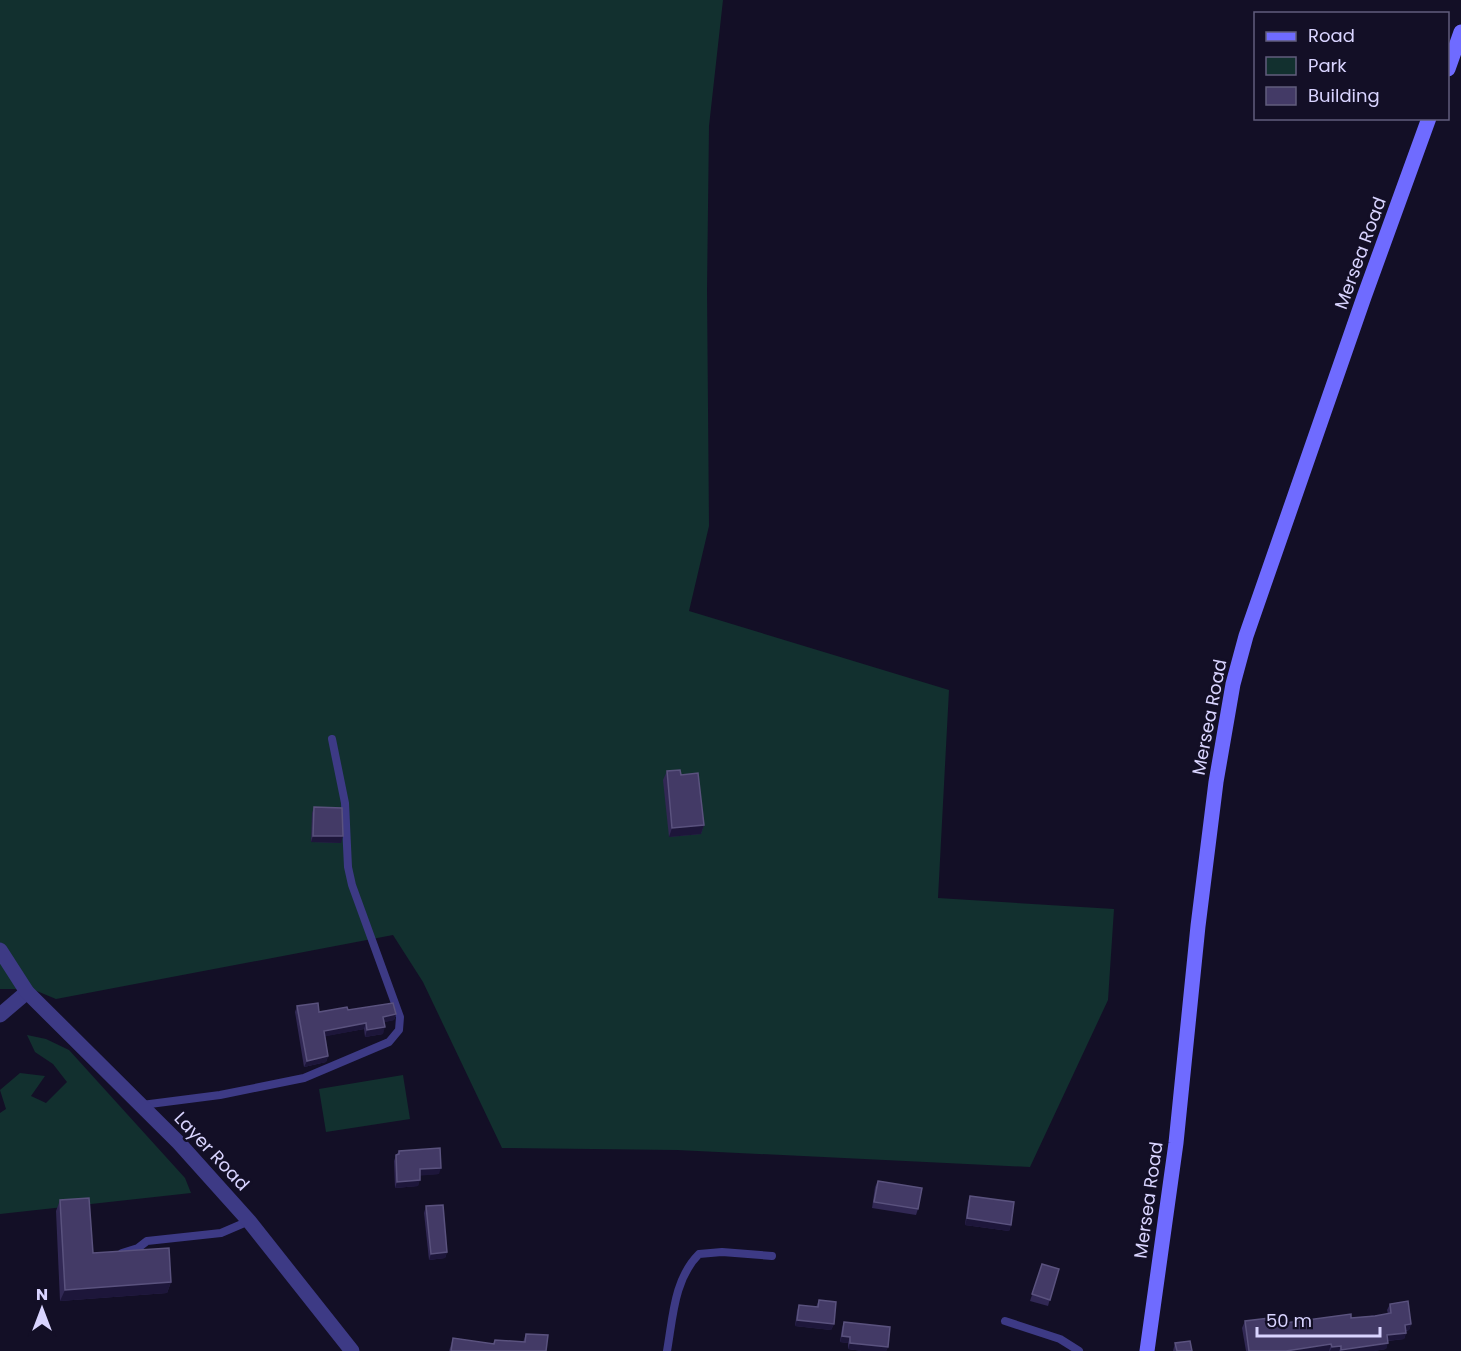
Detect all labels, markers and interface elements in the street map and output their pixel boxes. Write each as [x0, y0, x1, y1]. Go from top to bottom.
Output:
legend [1254, 12, 1449, 120]
text: Road [1308, 23, 1355, 48]
text: Park [1308, 53, 1347, 78]
text: Building [1308, 83, 1380, 108]
street label: Mersea Road [1328, 193, 1392, 313]
street label: Mersea Road [1186, 657, 1232, 777]
street label: Layer Road [169, 1106, 255, 1196]
street label: Mersea Road [1127, 1140, 1169, 1260]
north arrow [12, 1279, 72, 1339]
text: N [36, 1283, 48, 1306]
scale bar [1257, 1300, 1380, 1338]
text: 50 m [1266, 1308, 1312, 1333]

